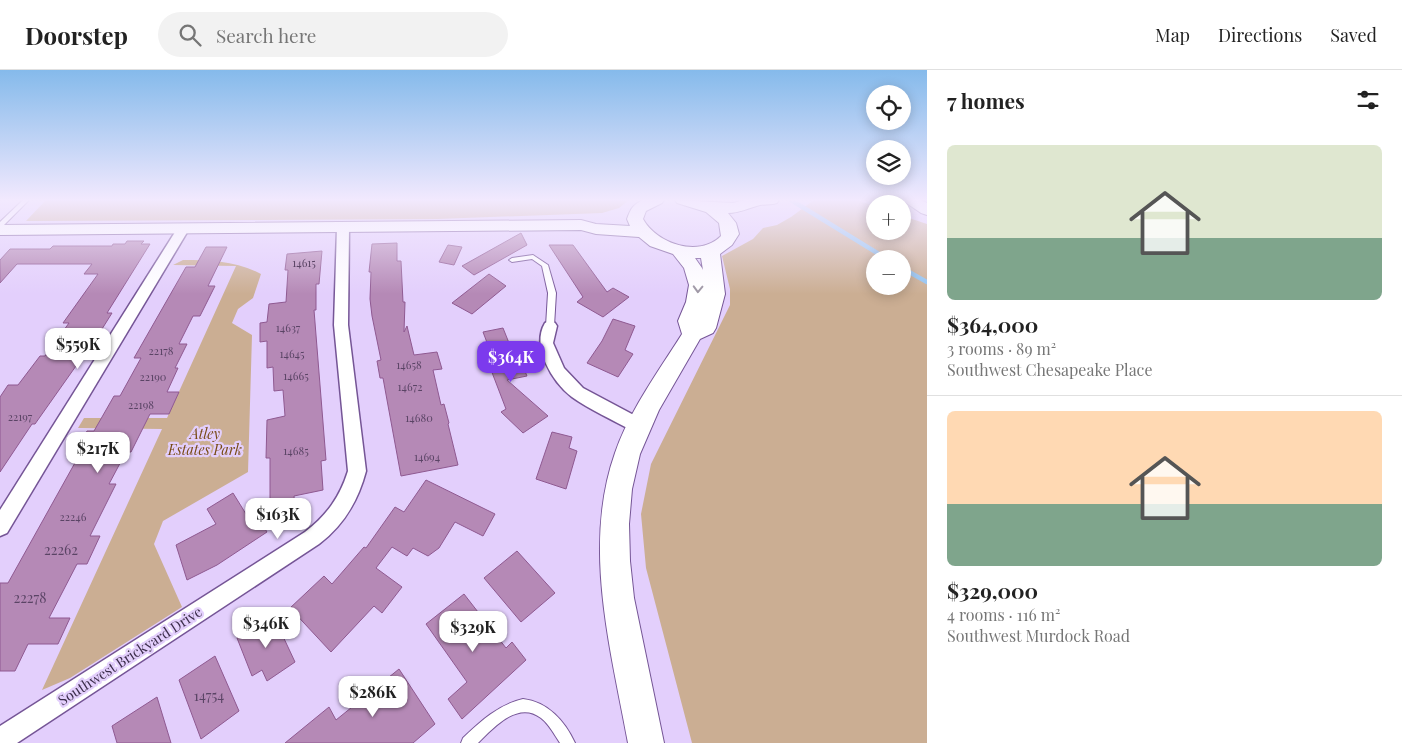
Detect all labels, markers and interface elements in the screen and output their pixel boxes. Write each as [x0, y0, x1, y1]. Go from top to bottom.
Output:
search box [158, 12, 508, 57]
text: Doorstep [25, 19, 128, 51]
icon: search [176, 21, 204, 49]
text: Search here [216, 22, 316, 48]
text: Map [1155, 23, 1190, 47]
text: Directions [1218, 23, 1302, 47]
text: Saved [1330, 23, 1377, 47]
map controls [866, 85, 911, 295]
button: locate [866, 85, 911, 130]
text: 7 homes [947, 86, 1025, 114]
icon: filters [1354, 86, 1382, 114]
button: layers [866, 140, 911, 185]
icon: home [1120, 178, 1210, 268]
button: + [866, 195, 911, 240]
button: − [866, 250, 911, 295]
house number: 14615 [292, 255, 316, 270]
one-way arrow [692, 285, 703, 293]
text: $364,000 [947, 310, 1038, 338]
house number: 14637 [276, 320, 301, 335]
pin: $559K [43, 328, 113, 370]
text: $559K [56, 333, 100, 354]
text: 3 rooms · 89 m² [947, 338, 1056, 359]
pin: $364K [476, 340, 546, 383]
house number: 22178 [149, 343, 174, 358]
house number: 14645 [279, 346, 305, 361]
text: $364K [488, 346, 534, 367]
house number: 14658 [396, 357, 422, 372]
text: Southwest Chesapeake Place [947, 359, 1153, 380]
house number: 14665 [283, 368, 309, 383]
house number: 22190 [140, 369, 167, 384]
house number: 14672 [398, 379, 422, 394]
house number: 22198 [128, 397, 154, 412]
house number: 22197 [8, 409, 33, 424]
house number: 14680 [405, 410, 433, 425]
park label: Atley Estates Park [167, 424, 242, 459]
pin: $217K [63, 432, 133, 474]
text: $217K [77, 437, 119, 458]
house number: 14685 [283, 443, 309, 458]
icon: home [1120, 443, 1210, 533]
house number: 14694 [414, 449, 441, 464]
pin: $163K [243, 498, 313, 540]
text: $163K [256, 503, 300, 524]
house number: 22246 [60, 509, 87, 524]
house number: 22262 [44, 540, 78, 559]
text: $329,000 [947, 576, 1038, 604]
house number: 22278 [13, 588, 47, 607]
street label: Southwest Brickyard Drive [54, 602, 205, 709]
text: 4 rooms · 116 m² [947, 604, 1061, 625]
pin: $346K [231, 606, 301, 649]
pin: $329K [438, 610, 508, 653]
text: $346K [243, 612, 289, 633]
text: $329K [450, 616, 496, 637]
text: Southwest Murdock Road [947, 625, 1130, 646]
pin: $286K [338, 676, 408, 718]
text: $286K [350, 681, 396, 702]
house number: 14754 [194, 686, 224, 705]

